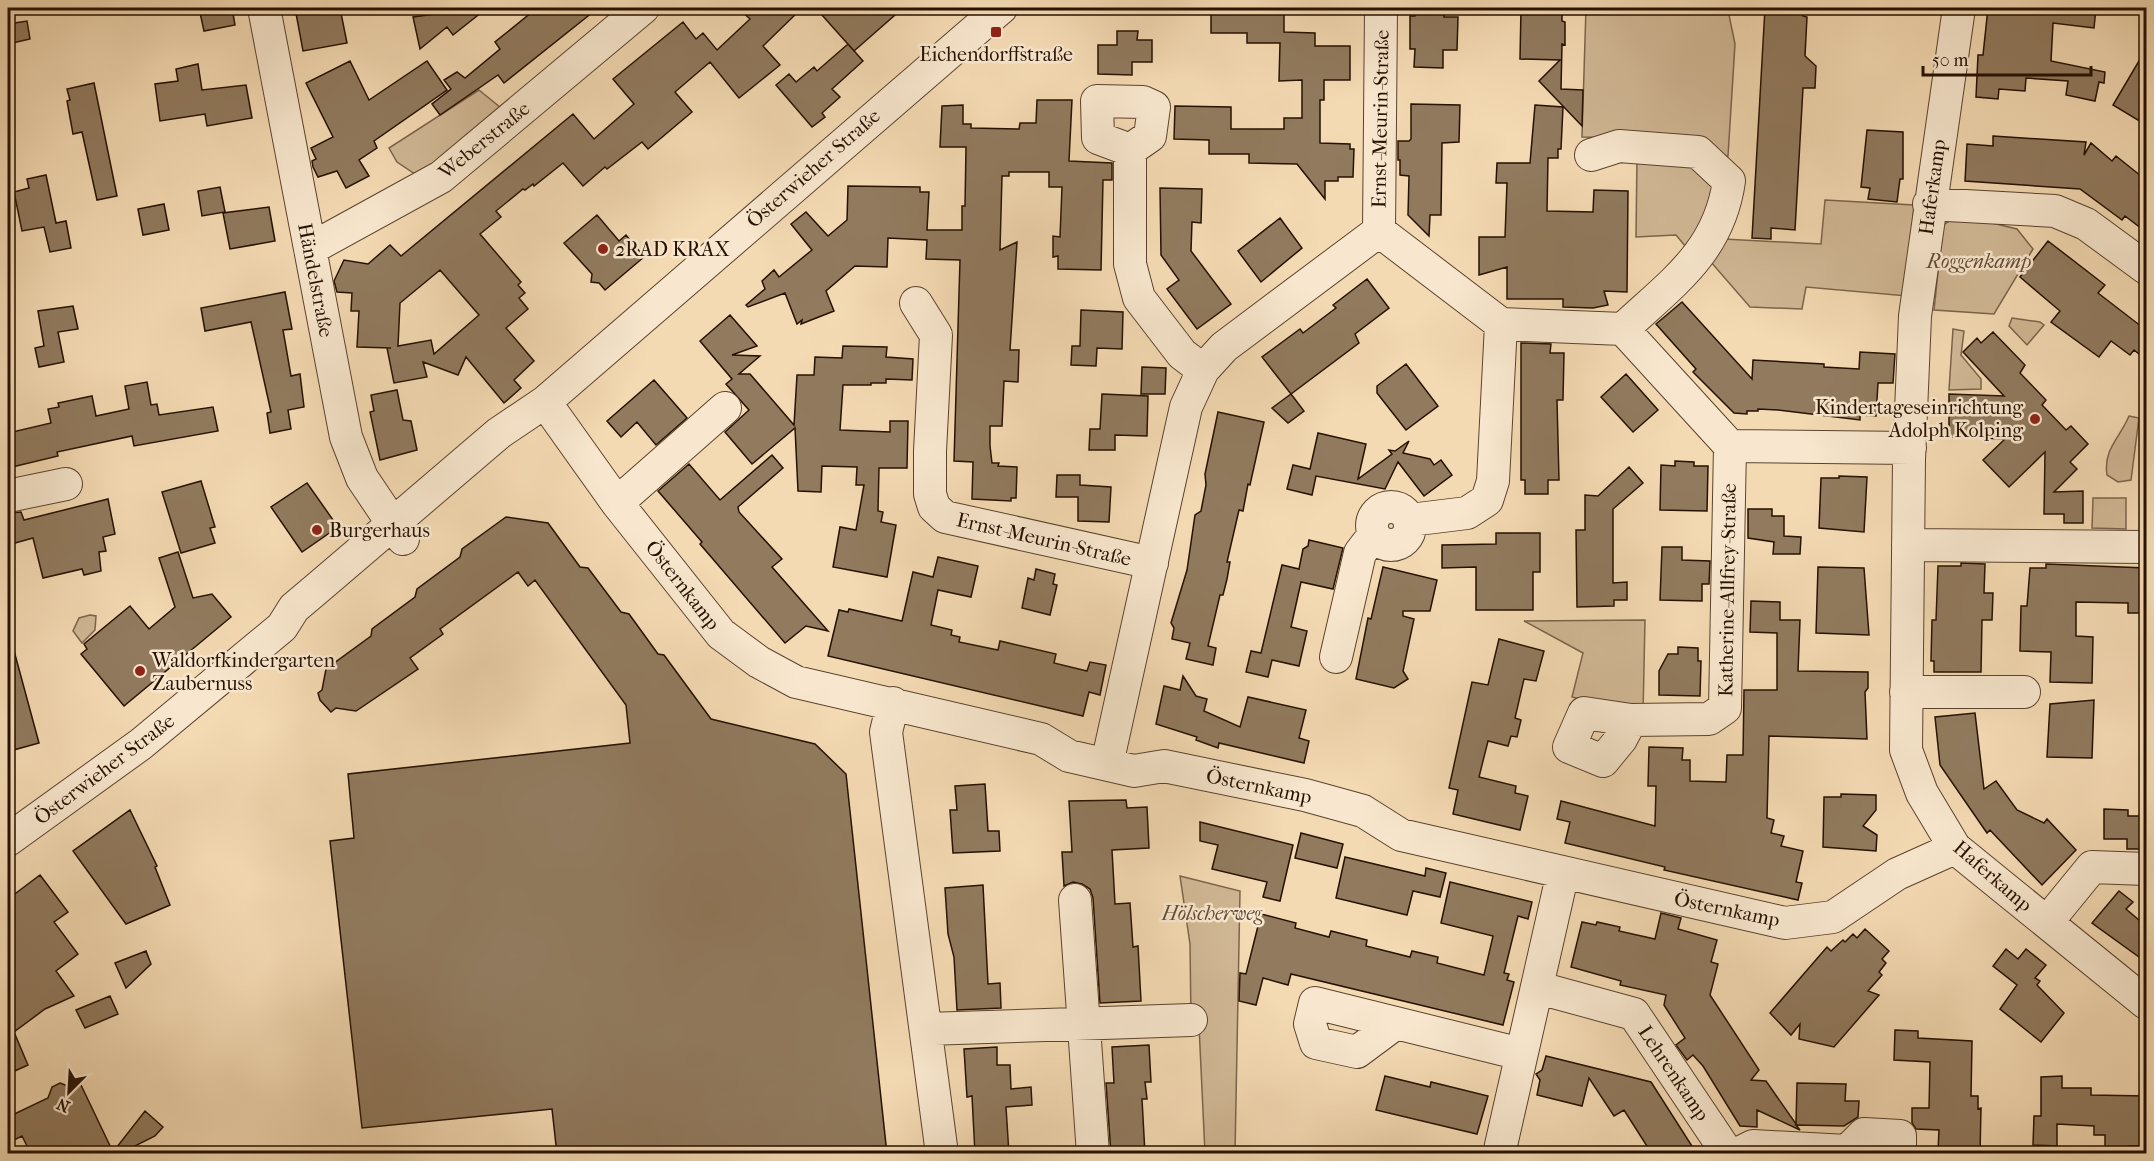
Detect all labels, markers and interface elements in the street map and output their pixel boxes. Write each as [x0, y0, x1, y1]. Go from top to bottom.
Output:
marker: Eichendorffstraße [989, 25, 1003, 39]
street label: Ernst-Meurin-Straße [1367, 29, 1394, 208]
scale bar [1923, 39, 2091, 77]
place label: Eichendorffstraße [919, 43, 1073, 66]
text: 50 m [1932, 50, 1969, 71]
street label: Weberstraße [433, 97, 534, 185]
street label: Österwieher Straße [741, 103, 885, 233]
street label: Haferkamp [1914, 138, 1951, 236]
street label: Händelstraße [293, 221, 338, 339]
place label: 2RAD KRAX [615, 238, 730, 261]
marker: 2RAD KRAX [596, 242, 610, 256]
park label: Roggenkamp [1925, 250, 2031, 273]
place label: Kindertageseinrichtung Adolph Kolping [1815, 396, 2023, 442]
marker: Kindertageseinrichtung Adolph Kolping [2028, 412, 2042, 426]
street label: Katherine-Allfrey-Straße [1714, 483, 1741, 697]
street label: Ernst-Meurin-Straße [954, 508, 1134, 571]
place label: Burgerhaus [329, 519, 430, 542]
marker: Burgerhaus [310, 523, 324, 537]
street label: Östernkamp [641, 535, 726, 635]
place label: Waldorfkindergarten Zaubernuss [151, 649, 335, 695]
marker: Waldorfkindergarten Zaubernuss [133, 664, 147, 678]
street label: Österwieher Straße [29, 708, 179, 830]
street label: Östernkamp [1204, 763, 1314, 809]
street label: Haferkamp [1949, 836, 2037, 917]
street label: Östernkamp [1672, 886, 1782, 932]
park label: Hölscherweg [1161, 902, 1263, 925]
street label: Lehrenkamp [1633, 1021, 1714, 1125]
north arrow [39, 1062, 99, 1122]
text: N [53, 1094, 73, 1116]

